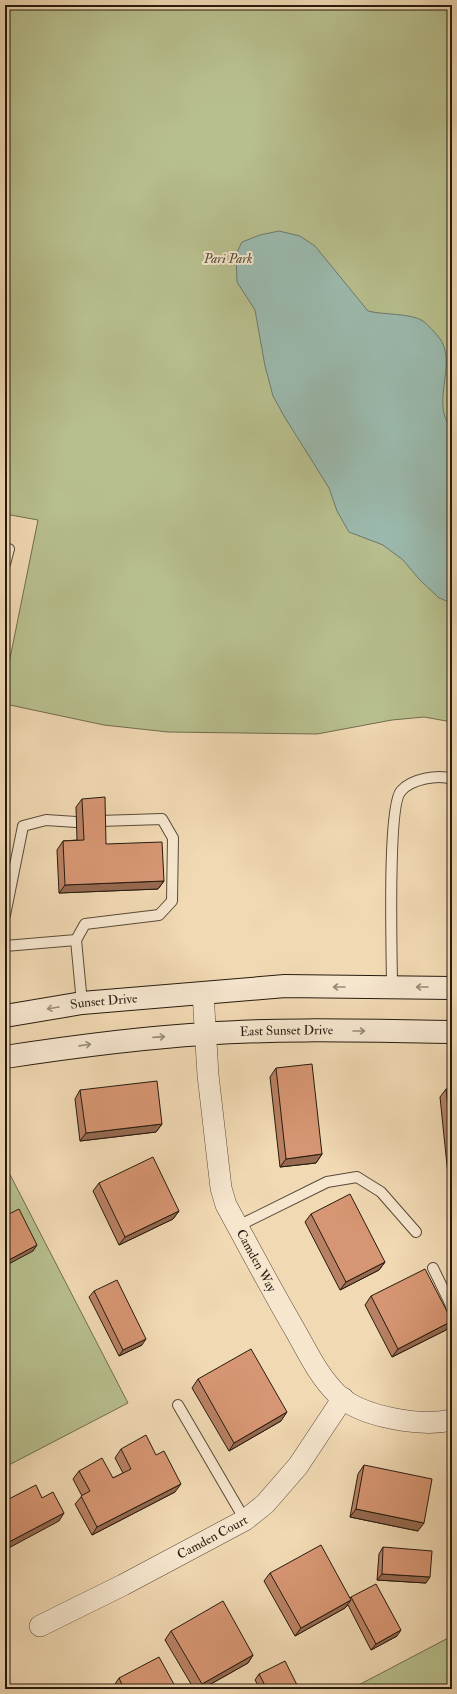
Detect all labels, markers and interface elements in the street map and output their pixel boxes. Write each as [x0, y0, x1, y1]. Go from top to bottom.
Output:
park label: Pari Park [203, 251, 252, 267]
one-way arrow [333, 983, 346, 991]
one-way arrow [416, 983, 429, 991]
street label: Sunset Drive [69, 990, 139, 1013]
one-way arrow [47, 1004, 60, 1012]
street label: East Sunset Drive [239, 1022, 334, 1040]
one-way arrow [352, 1027, 365, 1035]
one-way arrow [152, 1034, 165, 1041]
one-way arrow [78, 1041, 91, 1049]
street label: Camden Way [233, 1227, 280, 1296]
street label: Camden Court [174, 1512, 251, 1563]

